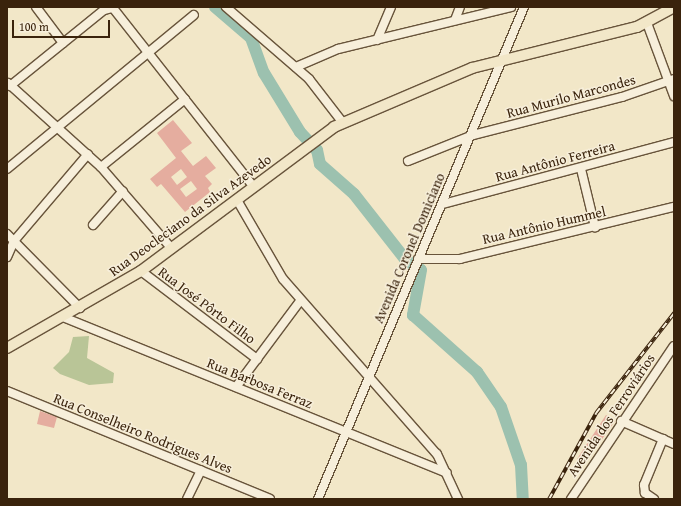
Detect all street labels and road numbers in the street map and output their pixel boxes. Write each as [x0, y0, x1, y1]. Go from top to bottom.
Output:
street label: Rua Murilo Marcondes [505, 71, 637, 121]
street label: Rua Antônio Ferreira [494, 137, 616, 185]
street label: Rua Deocleciano da Silva Azevedo [106, 151, 274, 279]
street label: Avenida Coronel Domiciano [370, 170, 448, 326]
street label: Rua Antônio Hummel [481, 203, 607, 247]
street label: Rua José Pôrto Filho [155, 263, 259, 347]
street label: Avenida dos Ferroviários [564, 351, 658, 479]
street label: Rua Barbosa Ferraz [205, 354, 315, 412]
street label: Rua Conselheiro Rodrigues Alves [51, 389, 235, 477]

